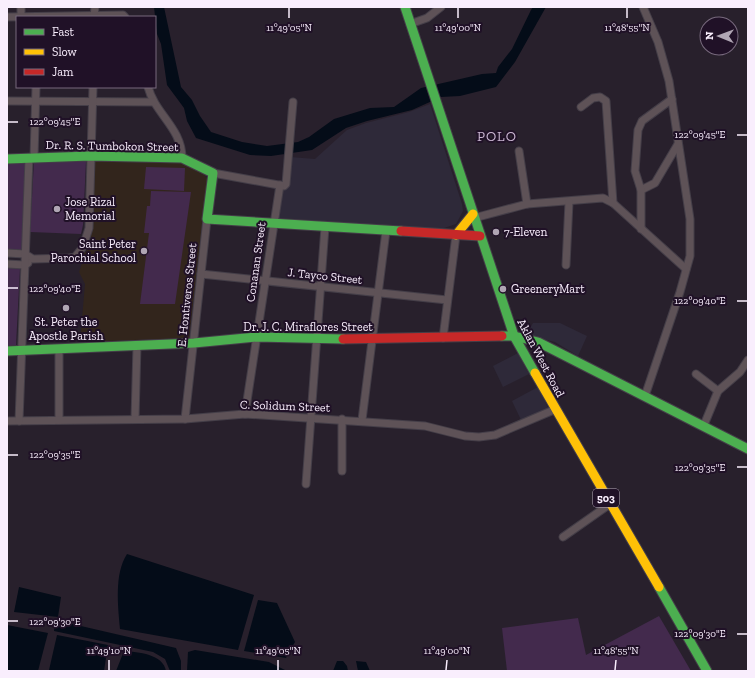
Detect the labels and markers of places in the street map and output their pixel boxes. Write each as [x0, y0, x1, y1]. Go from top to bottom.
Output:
place label: Jose Rizal Memorial [65, 195, 115, 223]
marker: Jose Rizal Memorial [52, 204, 62, 214]
place label: 7-Eleven [504, 225, 547, 239]
marker: 7-Eleven [491, 227, 501, 237]
place label: Saint Peter Parochial School [51, 237, 136, 265]
marker: Saint Peter Parochial School [139, 246, 149, 256]
place label: GreeneryMart [511, 282, 585, 296]
marker: GreeneryMart [498, 284, 508, 294]
marker: St. Peter the Apostle Parish [61, 303, 71, 313]
place label: St. Peter the Apostle Parish [29, 315, 104, 343]

